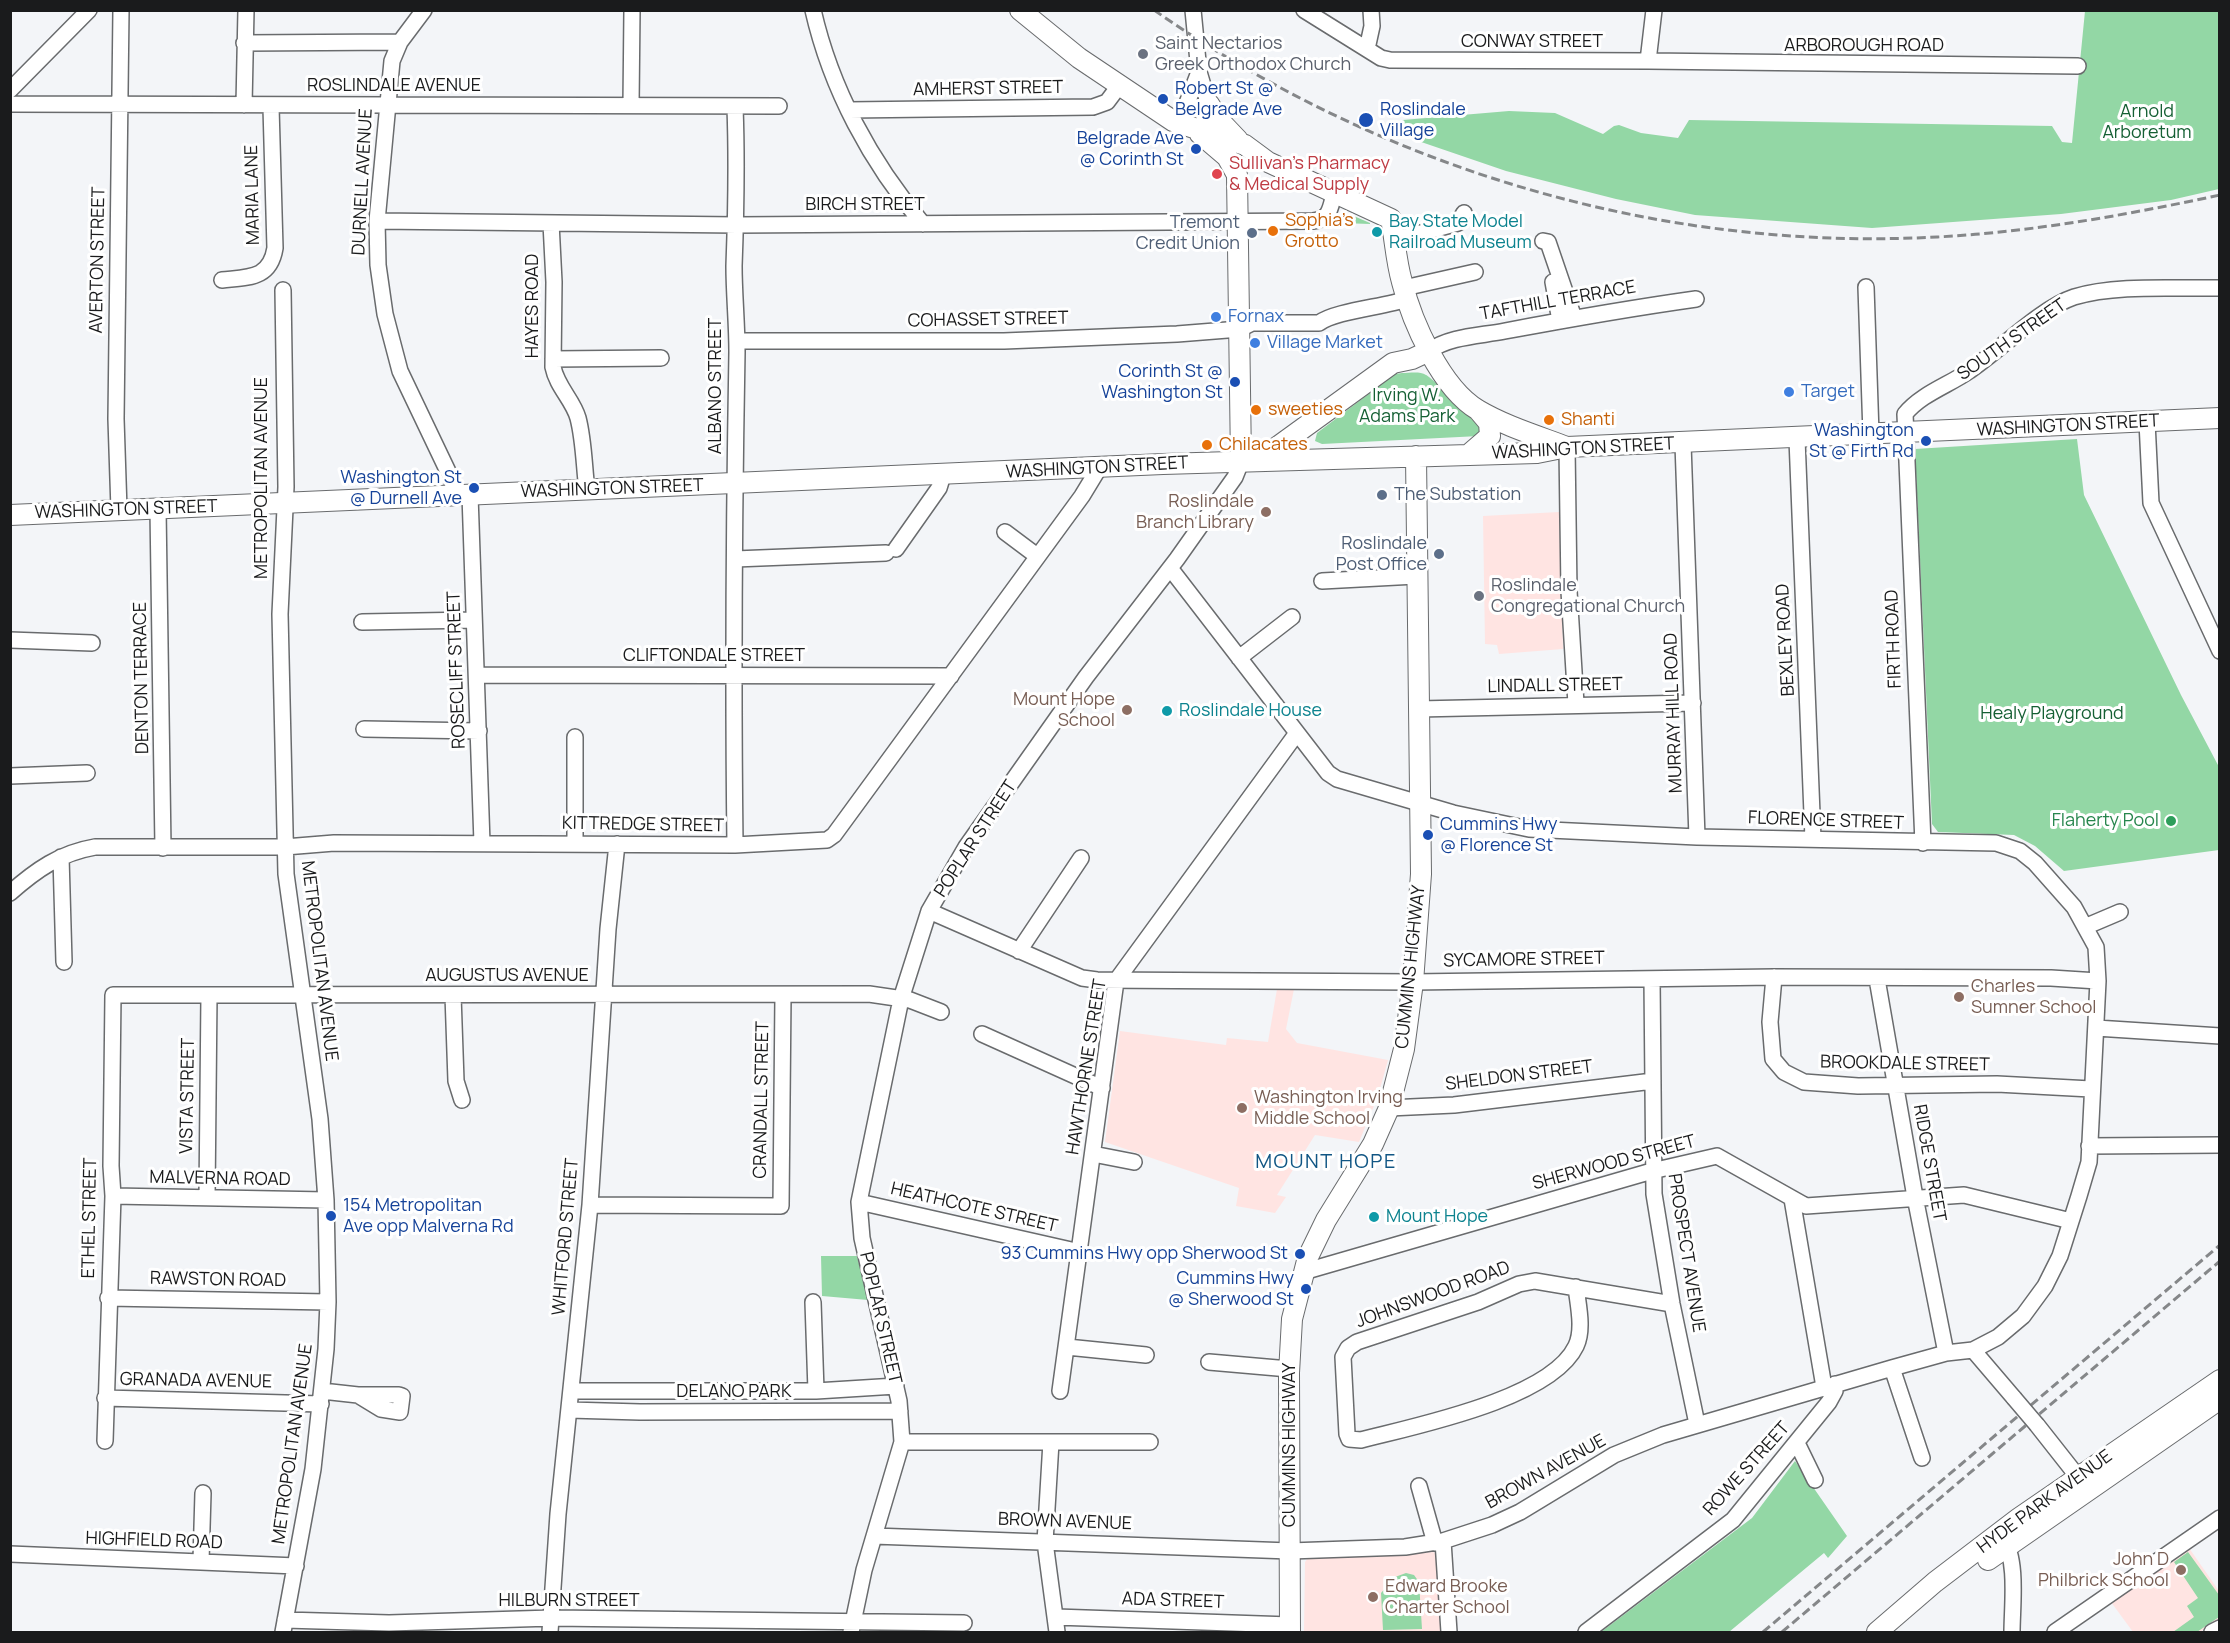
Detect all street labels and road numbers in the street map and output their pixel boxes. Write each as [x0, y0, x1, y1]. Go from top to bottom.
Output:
street label: CONWAY STREET [1461, 31, 1603, 53]
street label: ARBOROUGH ROAD [1784, 35, 1944, 57]
street label: ROSLINDALE AVENUE [307, 75, 481, 97]
street label: AMHERST STREET [913, 77, 1063, 101]
street label: DURNELL AVENUE [348, 108, 378, 256]
street label: MARIA LANE [241, 145, 265, 245]
street label: AVERTON STREET [86, 186, 110, 334]
street label: BIRCH STREET [805, 194, 925, 216]
street label: HAYES ROAD [522, 254, 544, 358]
street label: TAFTHILL TERRACE [1478, 277, 1638, 325]
street label: SOUTH STREET [1953, 294, 2071, 386]
street label: COHASSET STREET [907, 308, 1069, 332]
street label: ALBANO STREET [705, 318, 727, 454]
street label: METROPOLITAN AVENUE [251, 377, 273, 579]
street label: WASHINGTON STREET [1976, 410, 2160, 442]
street label: WASHINGTON STREET [1491, 433, 1675, 465]
street label: WASHINGTON STREET [1005, 452, 1189, 484]
street label: WASHINGTON STREET [520, 475, 704, 503]
street label: WASHINGTON STREET [34, 496, 218, 524]
street label: BEXLEY ROAD [1772, 583, 1800, 697]
street label: FIRTH ROAD [1881, 589, 1907, 689]
street label: ROSECLIFF STREET [443, 591, 471, 749]
street label: DENTON TERRACE [130, 602, 154, 754]
street label: MURRAY HILL ROAD [1660, 632, 1688, 794]
street label: CLIFTONDALE STREET [623, 645, 805, 667]
street label: LINDALL STREET [1487, 674, 1623, 698]
street label: POPLAR STREET [930, 777, 1022, 901]
street label: FLORENCE STREET [1748, 807, 1904, 835]
street label: KITTREDGE STREET [562, 813, 724, 837]
street label: METROPOLITAN AVENUE [296, 859, 342, 1063]
street label: CUMMINS HIGHWAY [1392, 884, 1430, 1050]
street label: SYCAMORE STREET [1443, 948, 1605, 972]
street label: AUGUSTUS AVENUE [425, 965, 589, 987]
street label: HAWTHORNE STREET [1062, 978, 1112, 1156]
street label: CRANDALL STREET [750, 1021, 774, 1179]
street label: VISTA STREET [176, 1038, 200, 1154]
street label: BROOKDALE STREET [1820, 1052, 1990, 1076]
street label: SHELDON STREET [1444, 1056, 1594, 1096]
street label: RIDGE STREET [1908, 1103, 1950, 1223]
street label: SHERWOOD STREET [1530, 1131, 1698, 1195]
street label: ETHEL STREET [78, 1157, 102, 1279]
street label: WHITFORD STREET [548, 1158, 584, 1316]
street label: MALVERNA ROAD [149, 1167, 291, 1191]
street label: PROSPECT AVENUE [1663, 1172, 1709, 1334]
street label: HEATHCOTE STREET [888, 1178, 1060, 1238]
street label: POPLAR STREET [854, 1250, 906, 1386]
street label: JOHNSWOOD ROAD [1353, 1257, 1513, 1333]
street label: RAWSTON ROAD [150, 1268, 286, 1292]
street label: METROPOLITAN AVENUE [268, 1342, 318, 1546]
street label: CUMMINS HIGHWAY [1279, 1363, 1301, 1527]
street label: GRANADA AVENUE [120, 1369, 272, 1393]
street label: DELANO PARK [676, 1381, 792, 1403]
street label: ROWE STREET [1699, 1418, 1795, 1520]
street label: BROWN AVENUE [1482, 1430, 1610, 1514]
street label: HYDE PARK AVENUE [1973, 1446, 2117, 1558]
street label: BROWN AVENUE [998, 1509, 1132, 1535]
street label: HIGHFIELD ROAD [85, 1528, 223, 1554]
street label: ADA STREET [1121, 1588, 1225, 1614]
street label: HILBURN STREET [498, 1590, 640, 1612]

